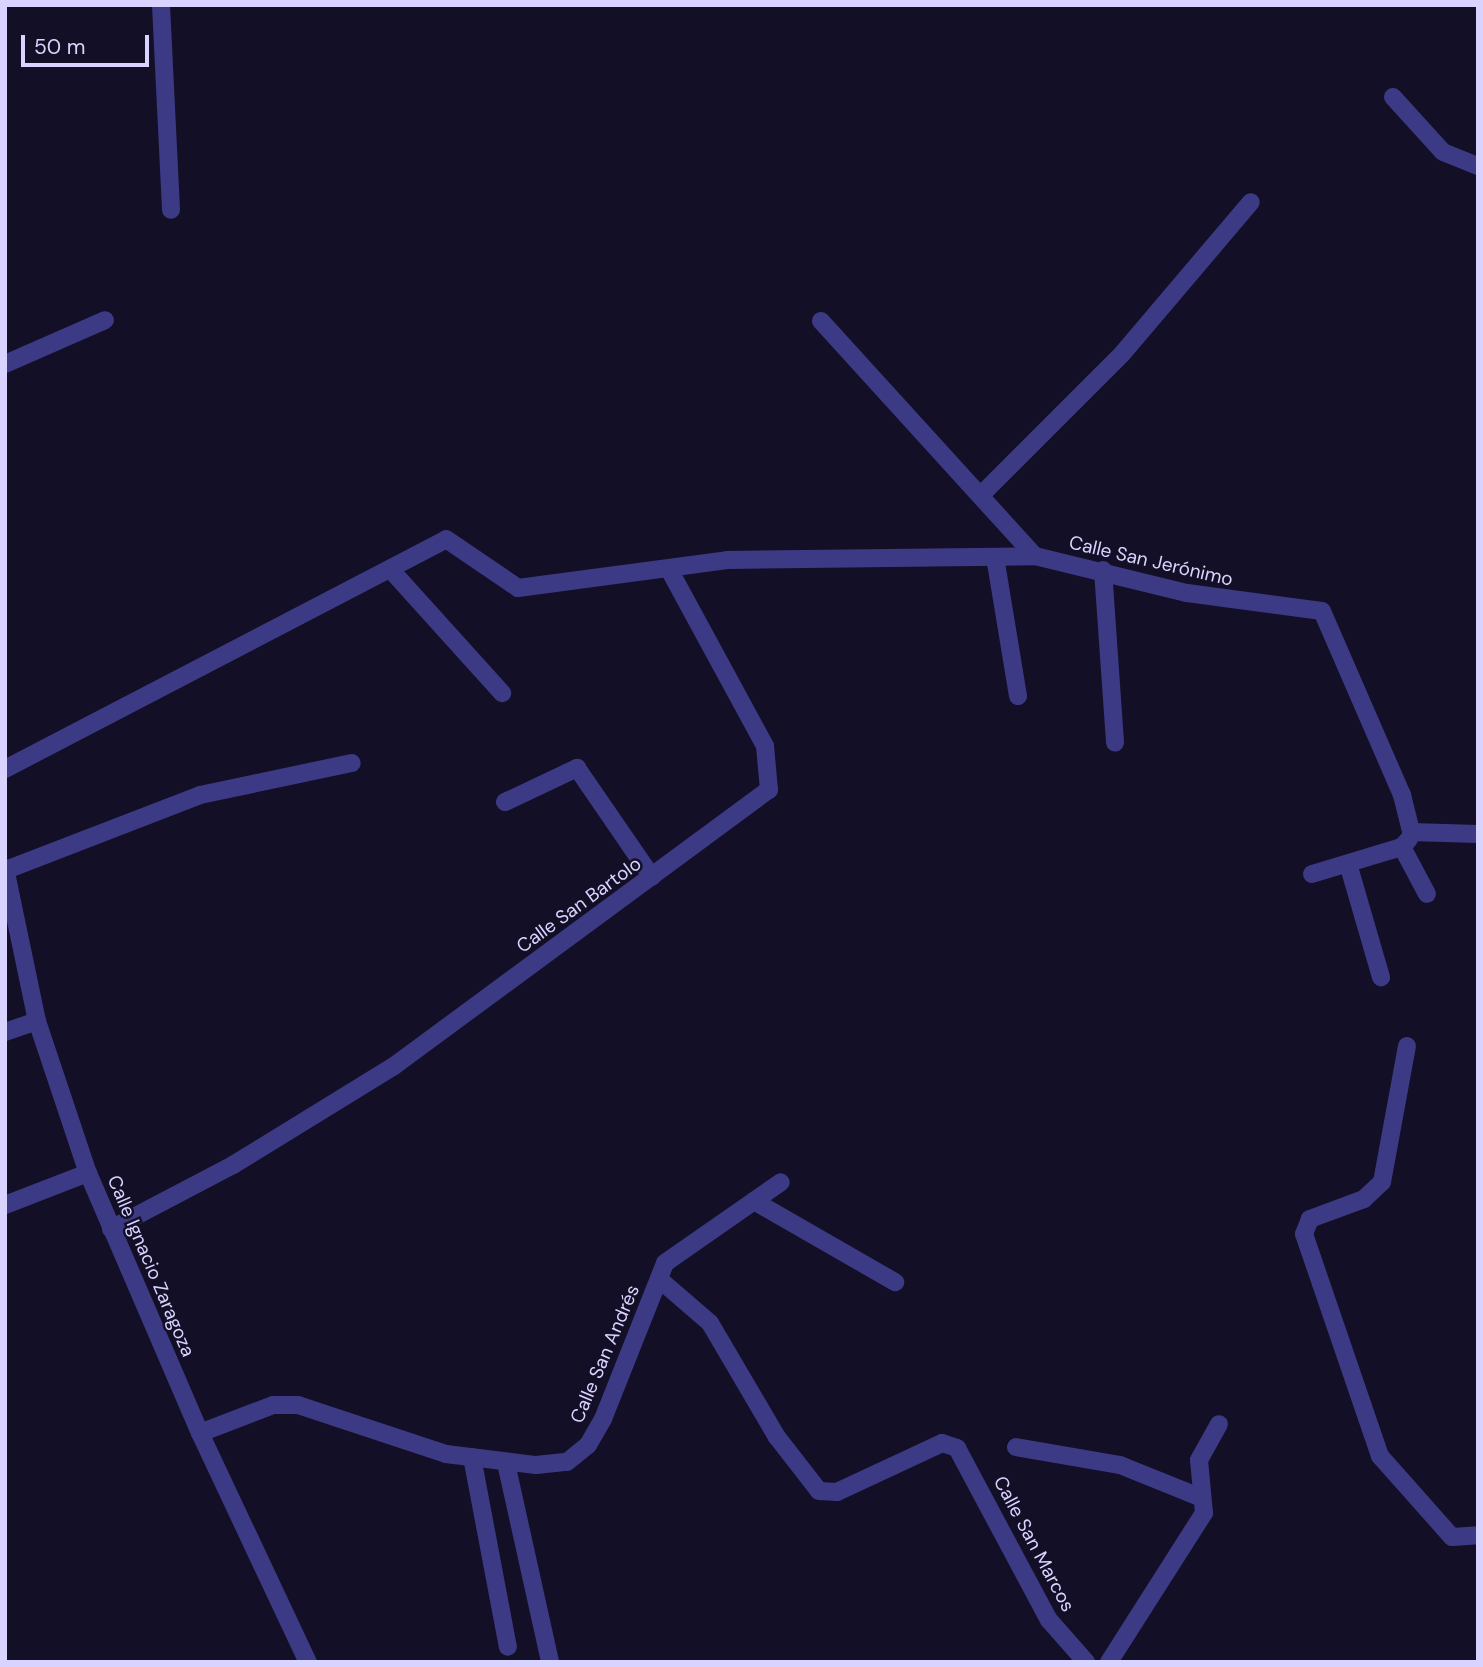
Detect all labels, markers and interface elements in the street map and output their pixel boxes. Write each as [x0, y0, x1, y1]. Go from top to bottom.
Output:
scale bar [24, 21, 152, 65]
text: 50 m [34, 33, 85, 61]
street label: Calle San Jerónimo [1067, 531, 1235, 591]
street label: Calle San Bartolo [512, 852, 646, 958]
street label: Calle Ignacio Zaragoza [102, 1172, 200, 1360]
street label: Calle San Andrés [566, 1281, 644, 1427]
street label: Calle San Marcos [989, 1472, 1079, 1616]

